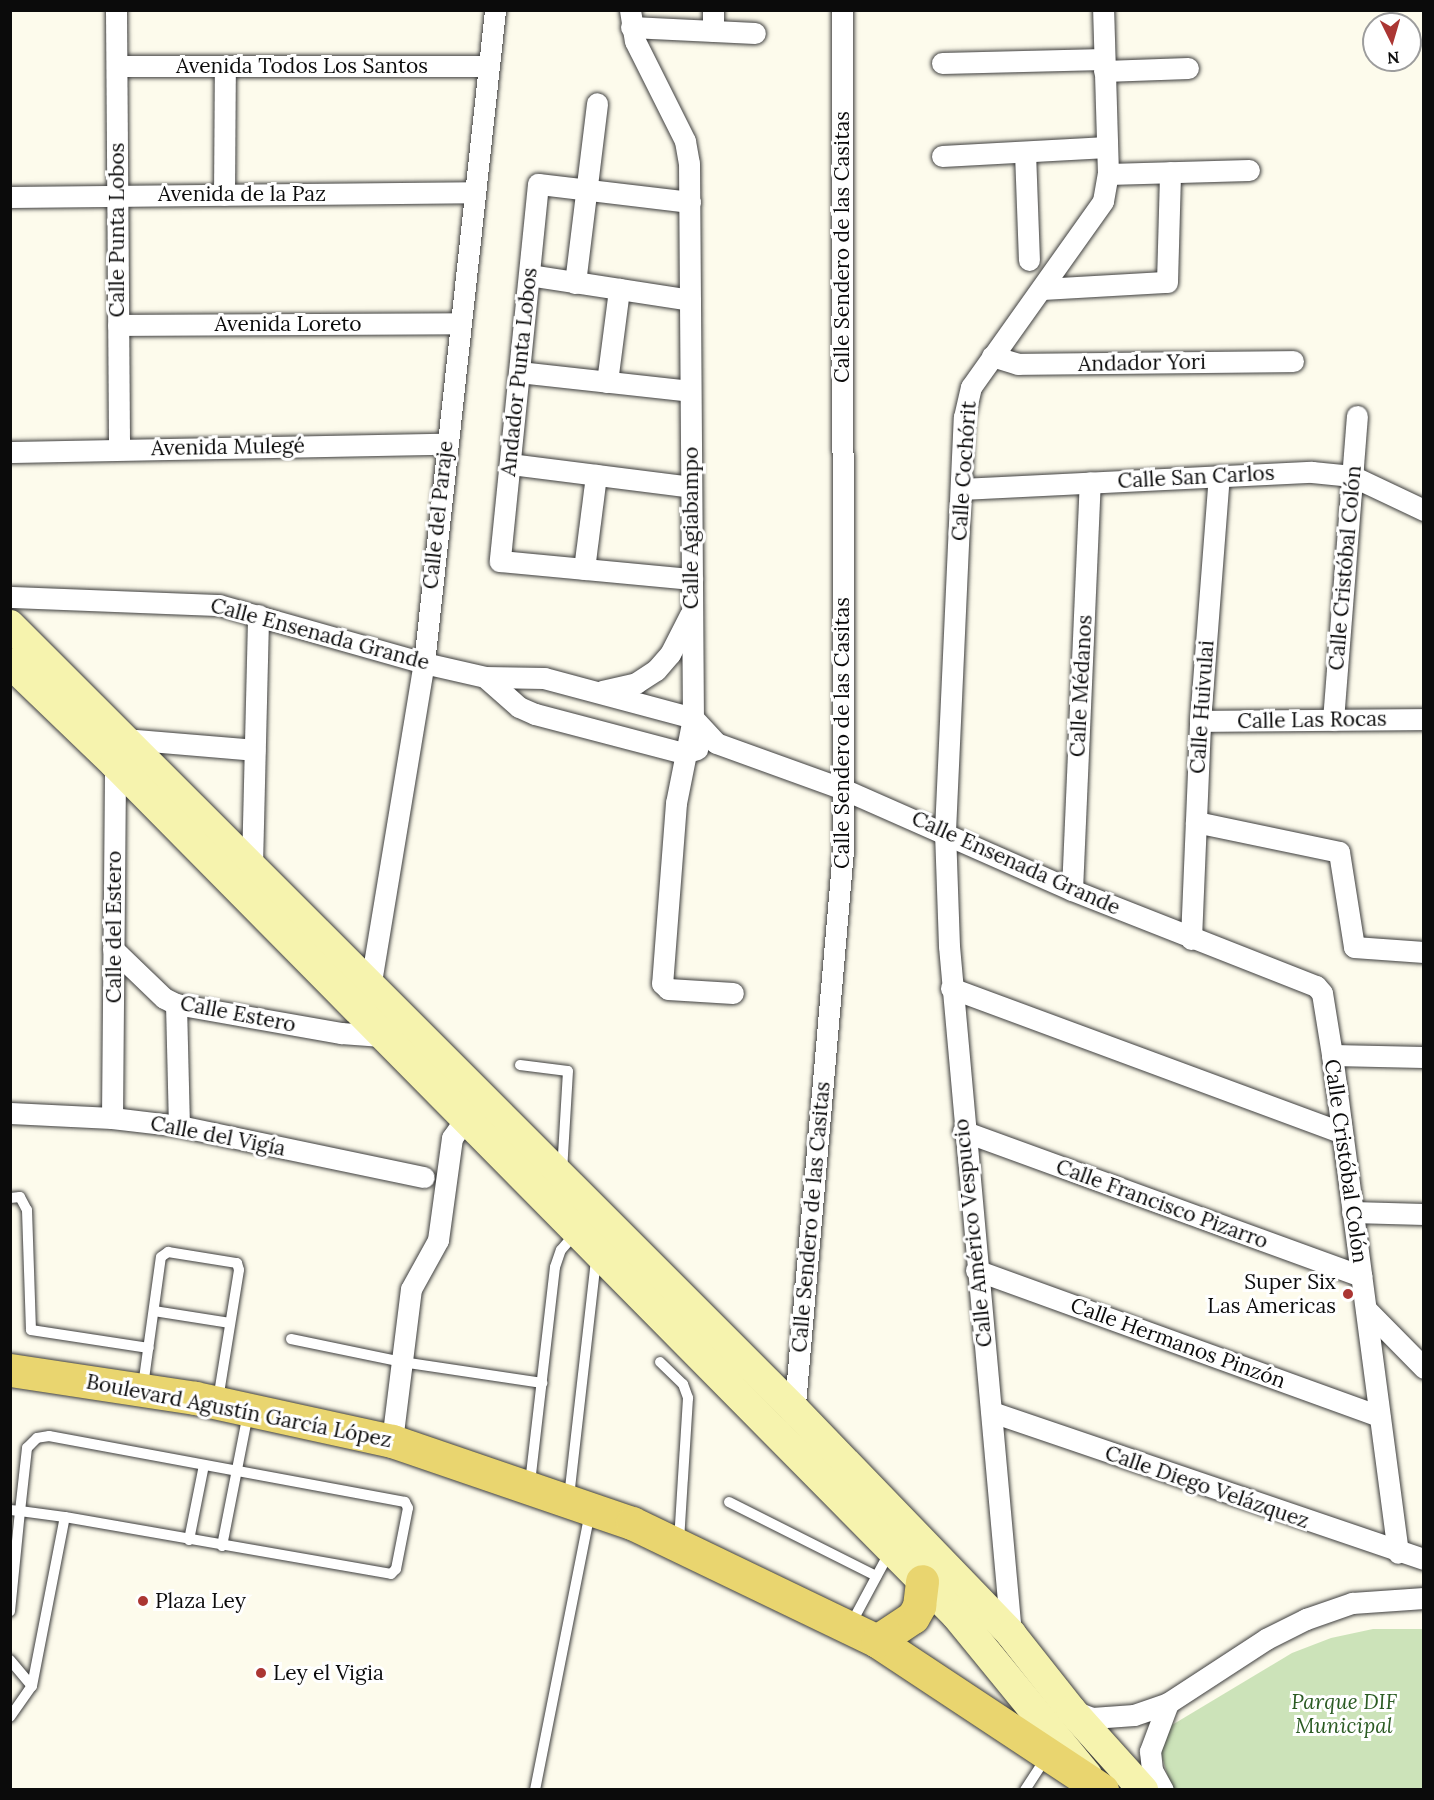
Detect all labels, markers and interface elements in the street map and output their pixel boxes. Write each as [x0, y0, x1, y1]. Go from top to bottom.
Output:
north arrow [1362, 12, 1422, 72]
text: N [1386, 47, 1400, 68]
street label: Avenida Todos Los Santos [176, 53, 428, 79]
street label: Calle Sendero de las Casitas [829, 111, 855, 383]
street label: Calle Punta Lobos [104, 143, 130, 317]
street label: Avenida de la Paz [158, 181, 326, 207]
street label: Andador Punta Lobos [496, 266, 542, 478]
street label: Avenida Loreto [214, 311, 362, 337]
street label: Andador Yori [1078, 349, 1206, 377]
street label: Calle Cochórit [947, 400, 981, 542]
street label: Avenida Mulegé [151, 433, 305, 461]
street label: Calle del Paraje [418, 440, 458, 590]
street label: Calle Agiabampo [678, 447, 704, 609]
street label: Calle San Carlos [1117, 460, 1275, 494]
street label: Calle Cristóbal Colón [1323, 464, 1367, 672]
street label: Calle Ensenada Grande [208, 593, 432, 675]
street label: Calle Sendero de las Casitas [829, 597, 855, 869]
street label: Calle Médanos [1065, 614, 1097, 758]
street label: Calle Huivulai [1185, 639, 1219, 775]
street label: Calle Las Rocas [1237, 706, 1387, 734]
street label: Calle Ensenada Grande [908, 806, 1124, 920]
street label: Calle del Estero [101, 851, 127, 1003]
street label: Calle Estero [178, 990, 298, 1038]
street label: Calle Cristóbal Colón [1319, 1057, 1373, 1265]
street label: Calle Sendero de las Casitas [787, 1080, 835, 1354]
street label: Calle del Vigía [148, 1111, 288, 1161]
street label: Calle Américo Vespucio [948, 1118, 998, 1348]
street label: Calle Francisco Pizarro [1053, 1154, 1271, 1254]
place label: Super Six Las Americas [1207, 1269, 1336, 1319]
marker: Super Six Las Americas [1341, 1287, 1355, 1301]
street label: Calle Hermanos Pinzón [1067, 1292, 1289, 1394]
street label: Boulevard Agustín García López [84, 1369, 394, 1453]
street label: Calle Diego Velázquez [1102, 1440, 1312, 1534]
place label: Plaza Ley [155, 1588, 246, 1614]
marker: Plaza Ley [136, 1594, 150, 1608]
place label: Ley el Vigia [273, 1660, 384, 1686]
marker: Ley el Vigia [254, 1666, 268, 1680]
park label: Parque DIF Municipal [1291, 1689, 1397, 1739]

